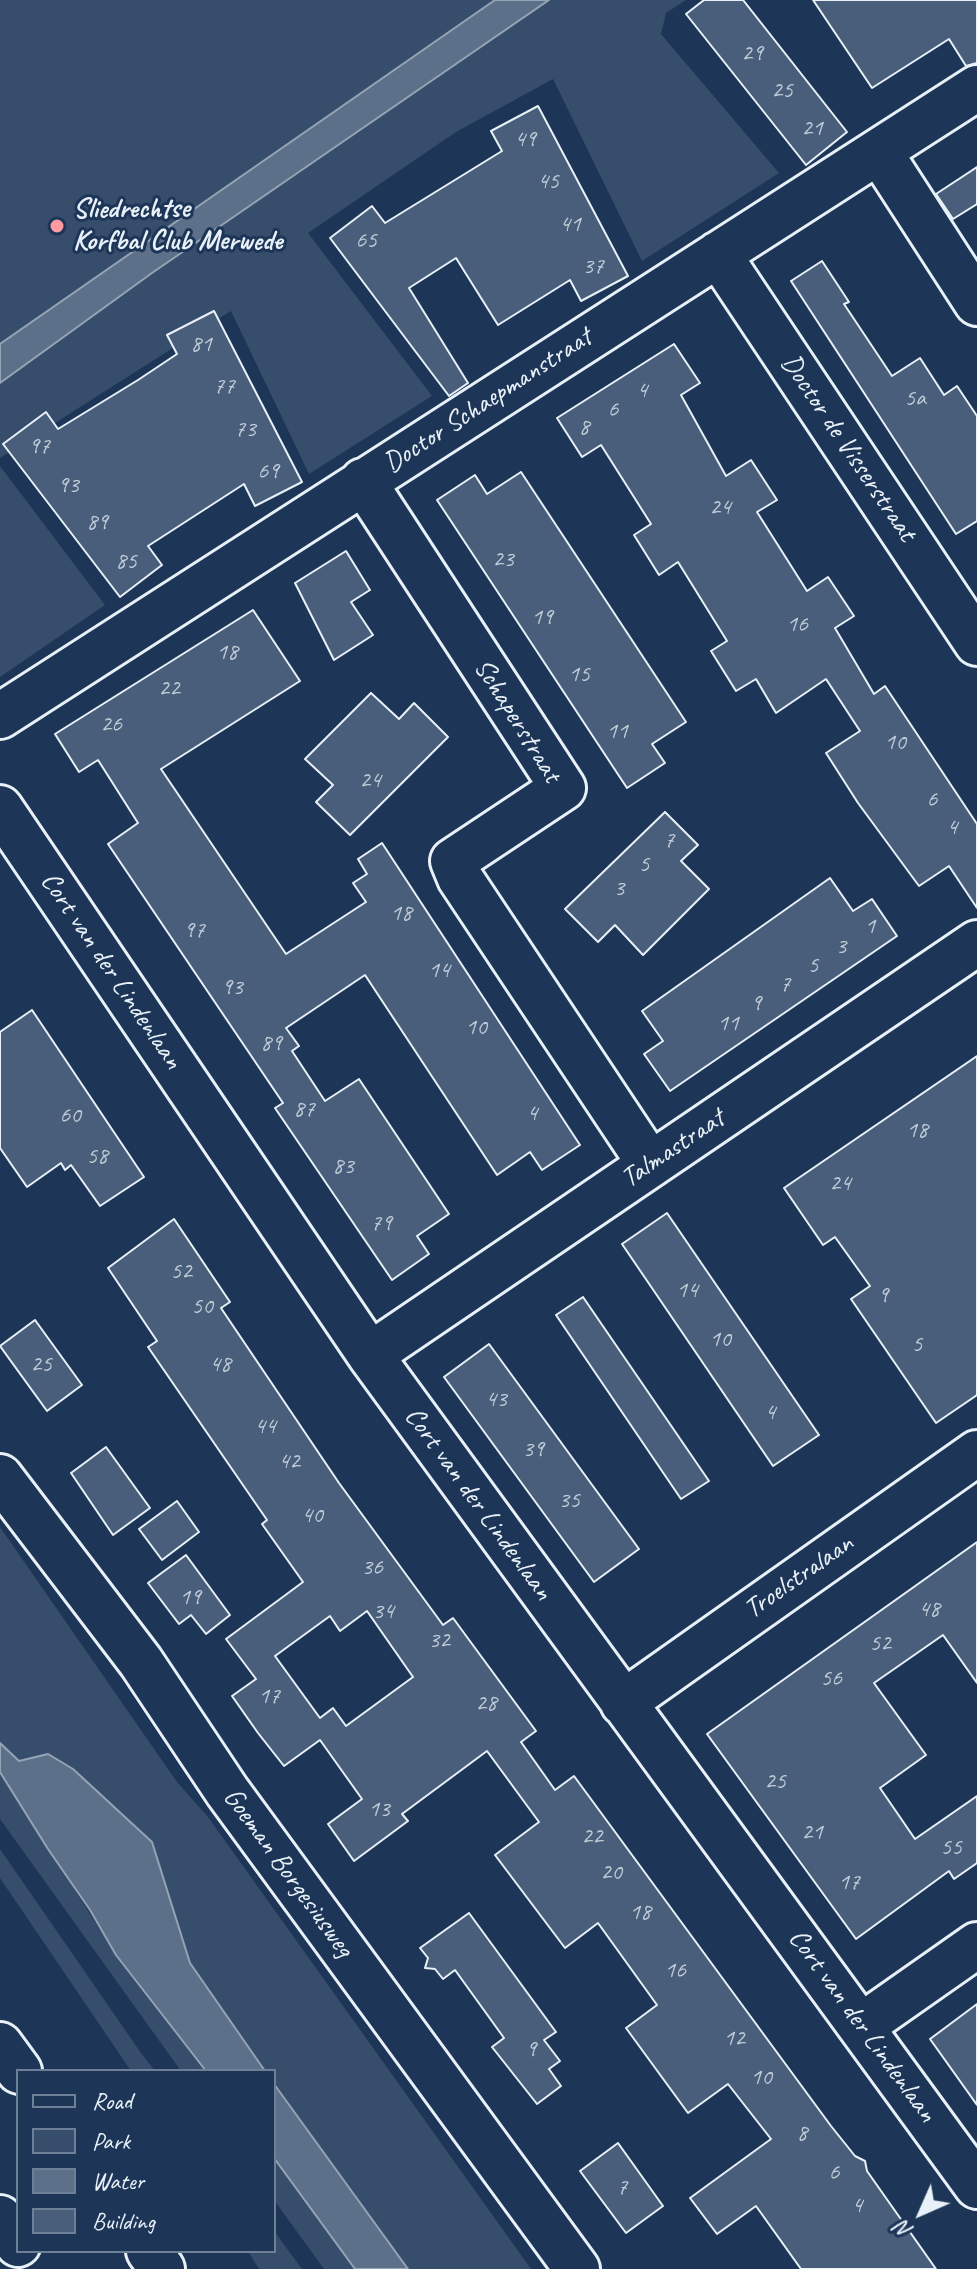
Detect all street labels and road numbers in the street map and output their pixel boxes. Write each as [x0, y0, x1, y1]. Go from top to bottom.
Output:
street label: Doctor Schaepmanstraat [378, 321, 598, 481]
street label: Doctor de Visserstraat [773, 348, 923, 548]
street label: Schaperstraat [466, 653, 568, 789]
street label: Cort van der Lindenlaan [33, 866, 189, 1076]
street label: Talmastraat [615, 1102, 731, 1196]
street label: Cort van der Lindenlaan [397, 1401, 559, 1607]
street label: Troelstralaan [738, 1527, 860, 1627]
street label: Goeman Borgesiusweg [215, 1782, 361, 1964]
street label: Cort van der Lindenlaan [781, 1923, 943, 2129]

